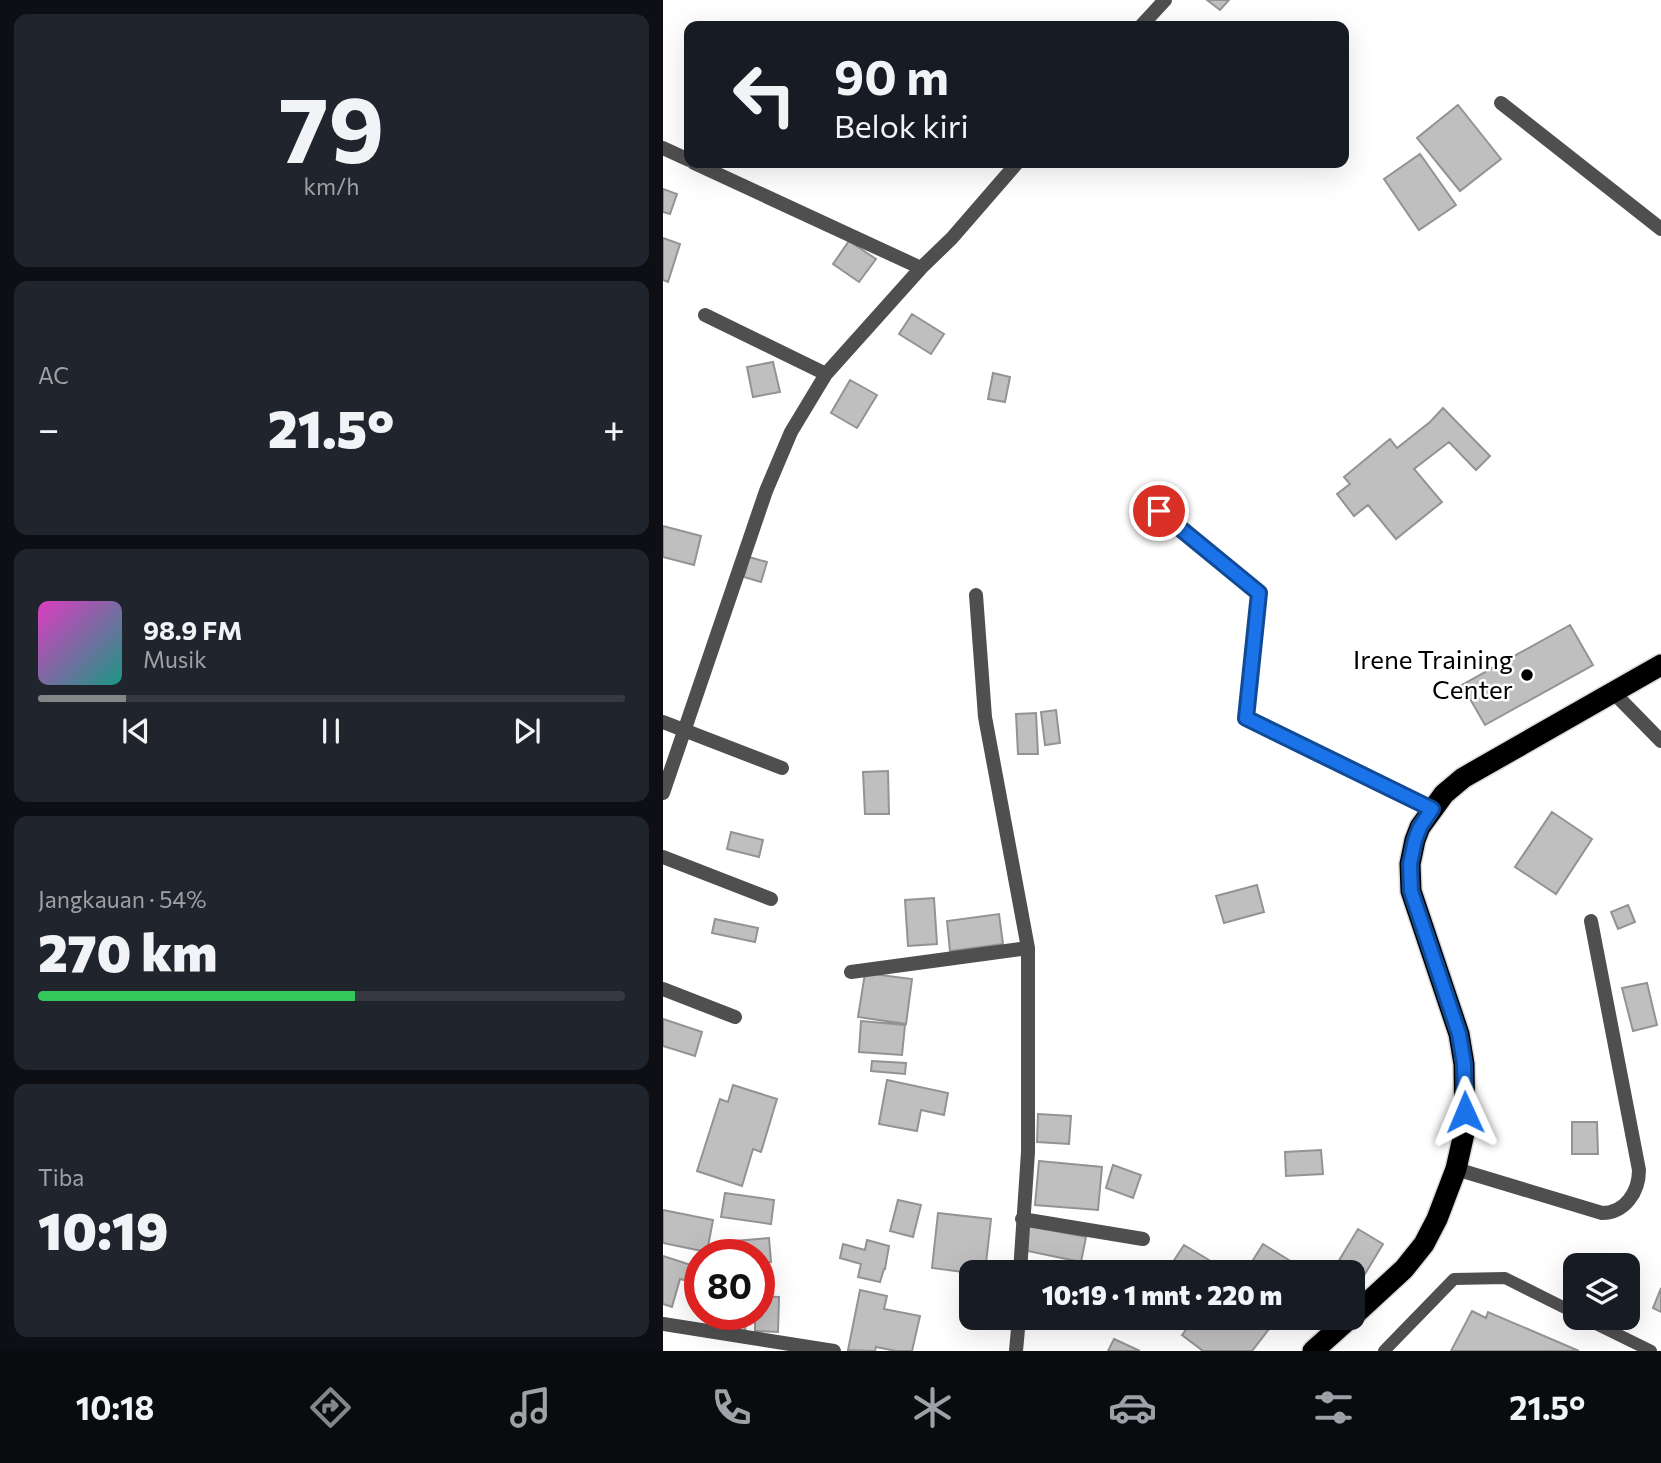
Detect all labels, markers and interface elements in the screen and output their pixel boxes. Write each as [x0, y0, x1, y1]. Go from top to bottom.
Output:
text: 90 m [834, 45, 949, 105]
icon: left [719, 49, 810, 140]
text: 79 [279, 70, 384, 182]
text: Belok kiri [834, 105, 969, 145]
text: km/h [304, 172, 359, 200]
text: AC [38, 361, 69, 389]
text: 21.5° [268, 395, 394, 459]
text: − [38, 404, 60, 451]
text: + [603, 404, 625, 451]
pin [1129, 481, 1189, 541]
icon: arrive [1140, 492, 1178, 530]
text: 98.9 FM [143, 614, 242, 645]
place label: Irene Training Center [1353, 643, 1513, 704]
text: Musik [143, 645, 207, 673]
marker: Irene Training Center [1519, 667, 1535, 683]
icon: previous [117, 712, 155, 750]
icon: pause [312, 712, 350, 750]
icon: next [508, 712, 546, 750]
text: Jangkauan · 54% [38, 885, 206, 913]
text: 270 km [38, 919, 217, 983]
position arrow [1428, 1075, 1502, 1149]
text: Tiba [38, 1163, 84, 1191]
text: 10:19 [38, 1197, 168, 1261]
speed limit sign: 80 [684, 1239, 775, 1330]
map controls [1563, 1253, 1640, 1330]
button: layers [1563, 1253, 1640, 1330]
text: 10:19 · 1 mnt · 220 m [1042, 1279, 1282, 1310]
icon: directions [306, 1383, 355, 1432]
icon: music [506, 1383, 555, 1432]
icon: phone [707, 1383, 756, 1432]
icon: climate [908, 1383, 957, 1432]
icon: car [1108, 1383, 1157, 1432]
icon: filters [1309, 1383, 1358, 1432]
text: 10:18 [76, 1387, 154, 1427]
text: 21.5° [1509, 1387, 1585, 1427]

